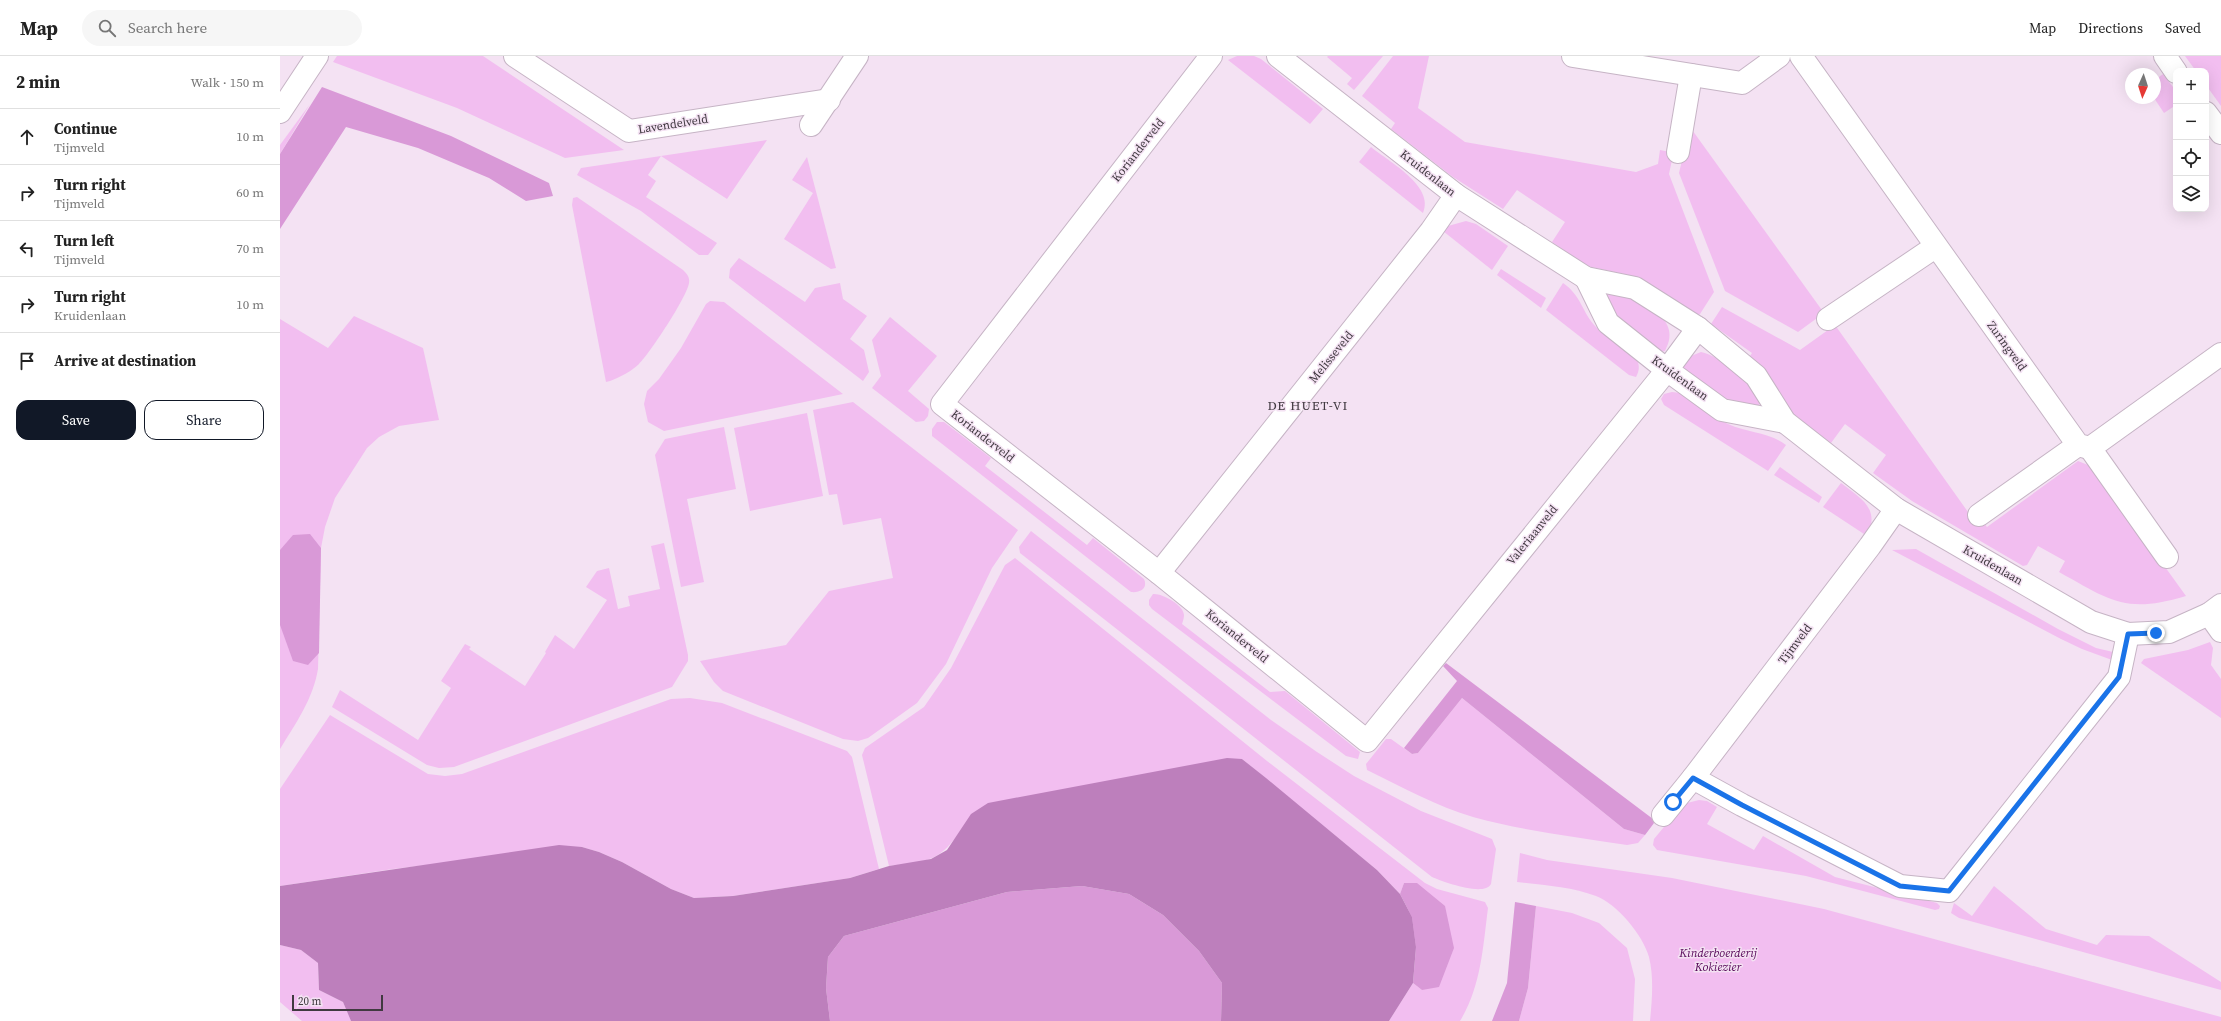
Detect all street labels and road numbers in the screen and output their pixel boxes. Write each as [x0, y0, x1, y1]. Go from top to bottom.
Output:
street label: Lavendelveld [637, 111, 709, 137]
street label: Korianderveld [1108, 115, 1168, 185]
street label: Kruidenlaan [1397, 146, 1459, 200]
street label: Zuringveld [1984, 318, 2031, 374]
street label: Melisseveld [1305, 328, 1357, 386]
street label: Kruidenlaan [1648, 352, 1712, 404]
street label: Korianderveld [948, 406, 1018, 466]
street label: Valeriaanveld [1503, 502, 1561, 568]
street label: Kruidenlaan [1960, 541, 2026, 589]
street label: Korianderveld [1202, 606, 1272, 666]
street label: Tijmveld [1775, 620, 1816, 668]

